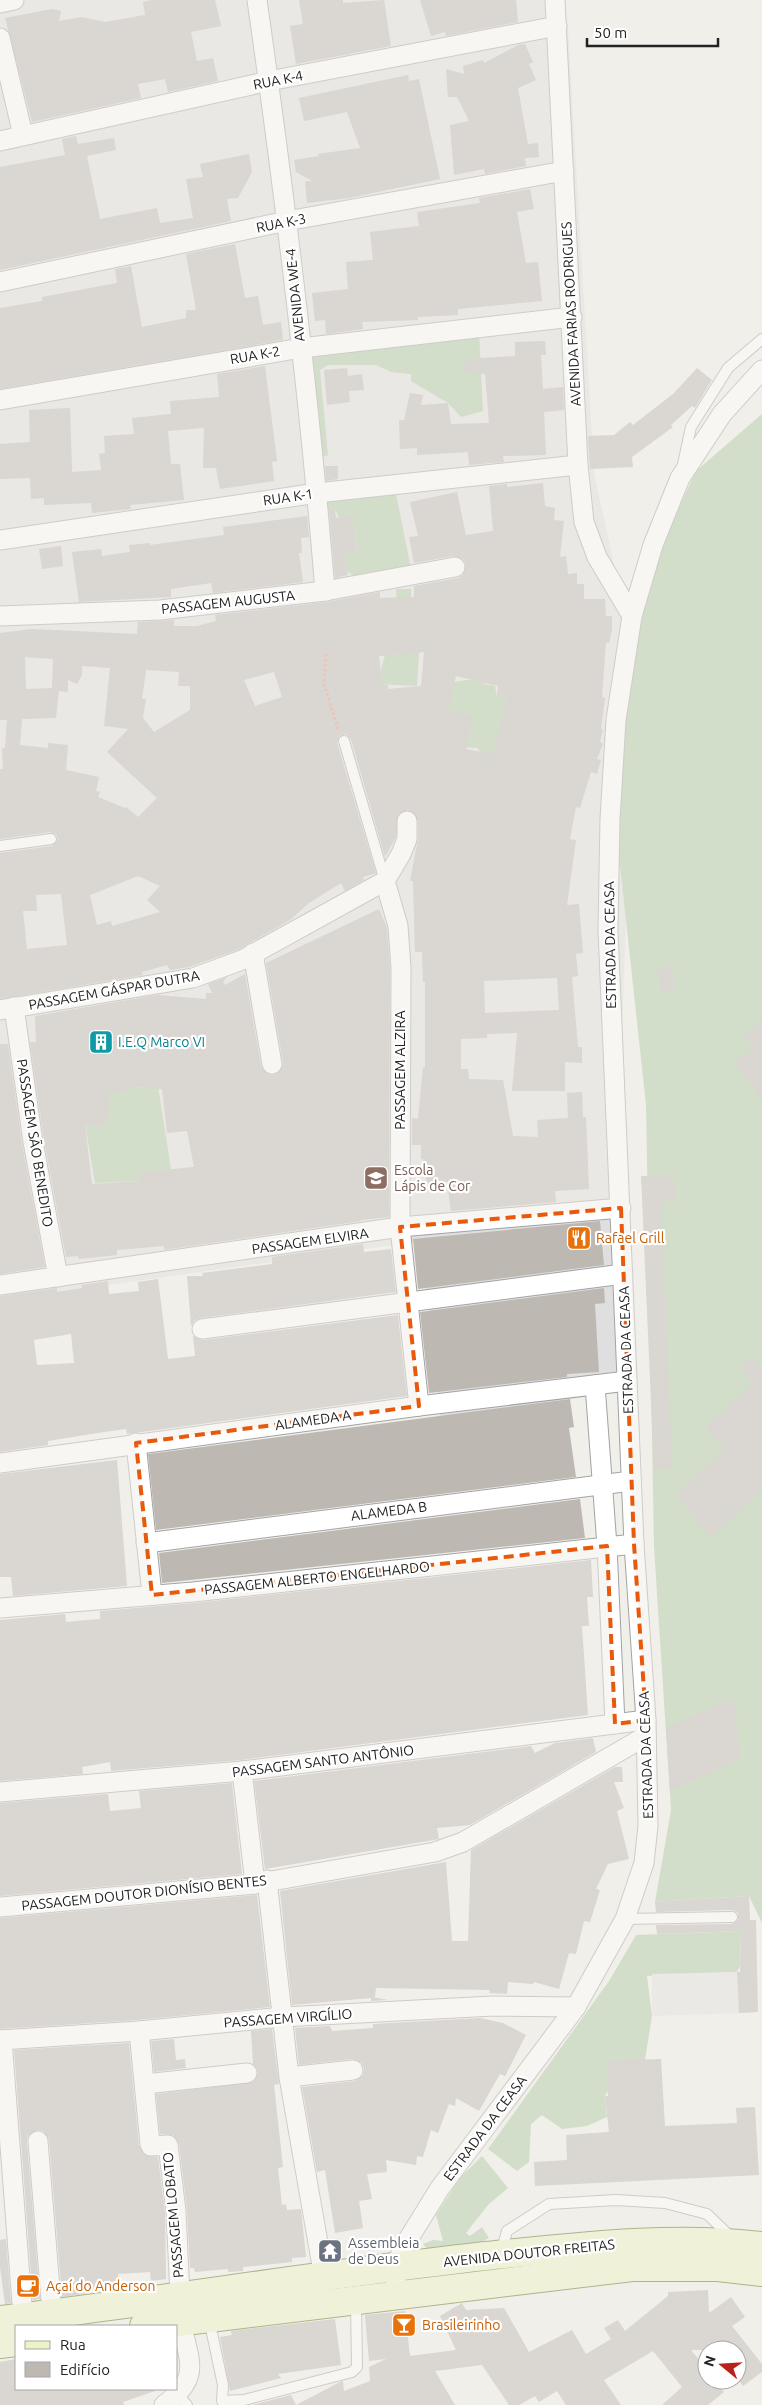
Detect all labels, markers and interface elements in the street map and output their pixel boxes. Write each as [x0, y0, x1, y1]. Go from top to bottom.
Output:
scale bar [587, 15, 718, 47]
text: 50 m [594, 24, 627, 41]
street label: RUA K-4 [252, 67, 304, 93]
street label: RUA K-3 [255, 210, 307, 236]
street label: AVENIDA FARIAS RODRIGUES [558, 221, 584, 407]
street label: AVENIDA WE-4 [282, 248, 308, 342]
street label: RUA K-2 [229, 343, 281, 367]
street label: RUA K-1 [262, 486, 314, 508]
street label: PASSAGEM AUGUSTA [160, 587, 296, 617]
street label: ESTRADA DA CEASA [601, 881, 619, 1009]
street label: PASSAGEM GÁSPAR DUTRA [27, 966, 201, 1013]
street label: PASSAGEM ALZIRA [392, 1010, 408, 1130]
building icon: I.E.Q Marco VI [88, 1029, 114, 1055]
place label: I.E.Q Marco VI [118, 1034, 205, 1050]
street label: PASSAGEM SÃO BENEDITO [14, 1058, 57, 1228]
place label: Escola Lápis de Cor [394, 1162, 471, 1194]
school or university icon: Escola Lápis de Cor [363, 1165, 389, 1191]
street label: PASSAGEM ELVIRA [251, 1225, 369, 1257]
restaurant icon: Rafael Grill [566, 1225, 592, 1251]
place label: Rafael Grill [596, 1230, 665, 1246]
street label: ESTRADA DA CEASA [616, 1286, 636, 1414]
street label: ALAMEDA A [274, 1407, 352, 1433]
street label: ALAMEDA B [350, 1498, 428, 1524]
street label: PASSAGEM ALBERTO ENGELHARDO [203, 1558, 431, 1598]
street label: ESTRADA DA CEASA [636, 1691, 656, 1819]
street label: PASSAGEM SANTO ANTÔNIO [231, 1741, 415, 1780]
street label: PASSAGEM DOUTOR DIONÍSIO BENTES [20, 1871, 267, 1914]
street label: PASSAGEM VIRGÍLIO [223, 2005, 353, 2030]
street label: ESTRADA DA CEASA [440, 2072, 530, 2184]
street label: PASSAGEM LOBATO [160, 2151, 186, 2279]
place label: Assembleia de Deus [348, 2235, 419, 2267]
street label: AVENIDA DOUTOR FREITAS [442, 2236, 616, 2270]
temple icon: Assembleia de Deus [317, 2238, 343, 2264]
cafe icon: Açaí do Anderson [15, 2273, 41, 2299]
place label: Açaí do Anderson [46, 2278, 156, 2294]
bar icon: Brasileirinho [391, 2312, 417, 2338]
place label: Brasileirinho [422, 2317, 501, 2333]
legend [15, 2325, 178, 2390]
text: Rua [60, 2336, 86, 2353]
north arrow [697, 2340, 747, 2390]
text: N [700, 2354, 719, 2368]
text: Edifício [60, 2361, 110, 2378]

